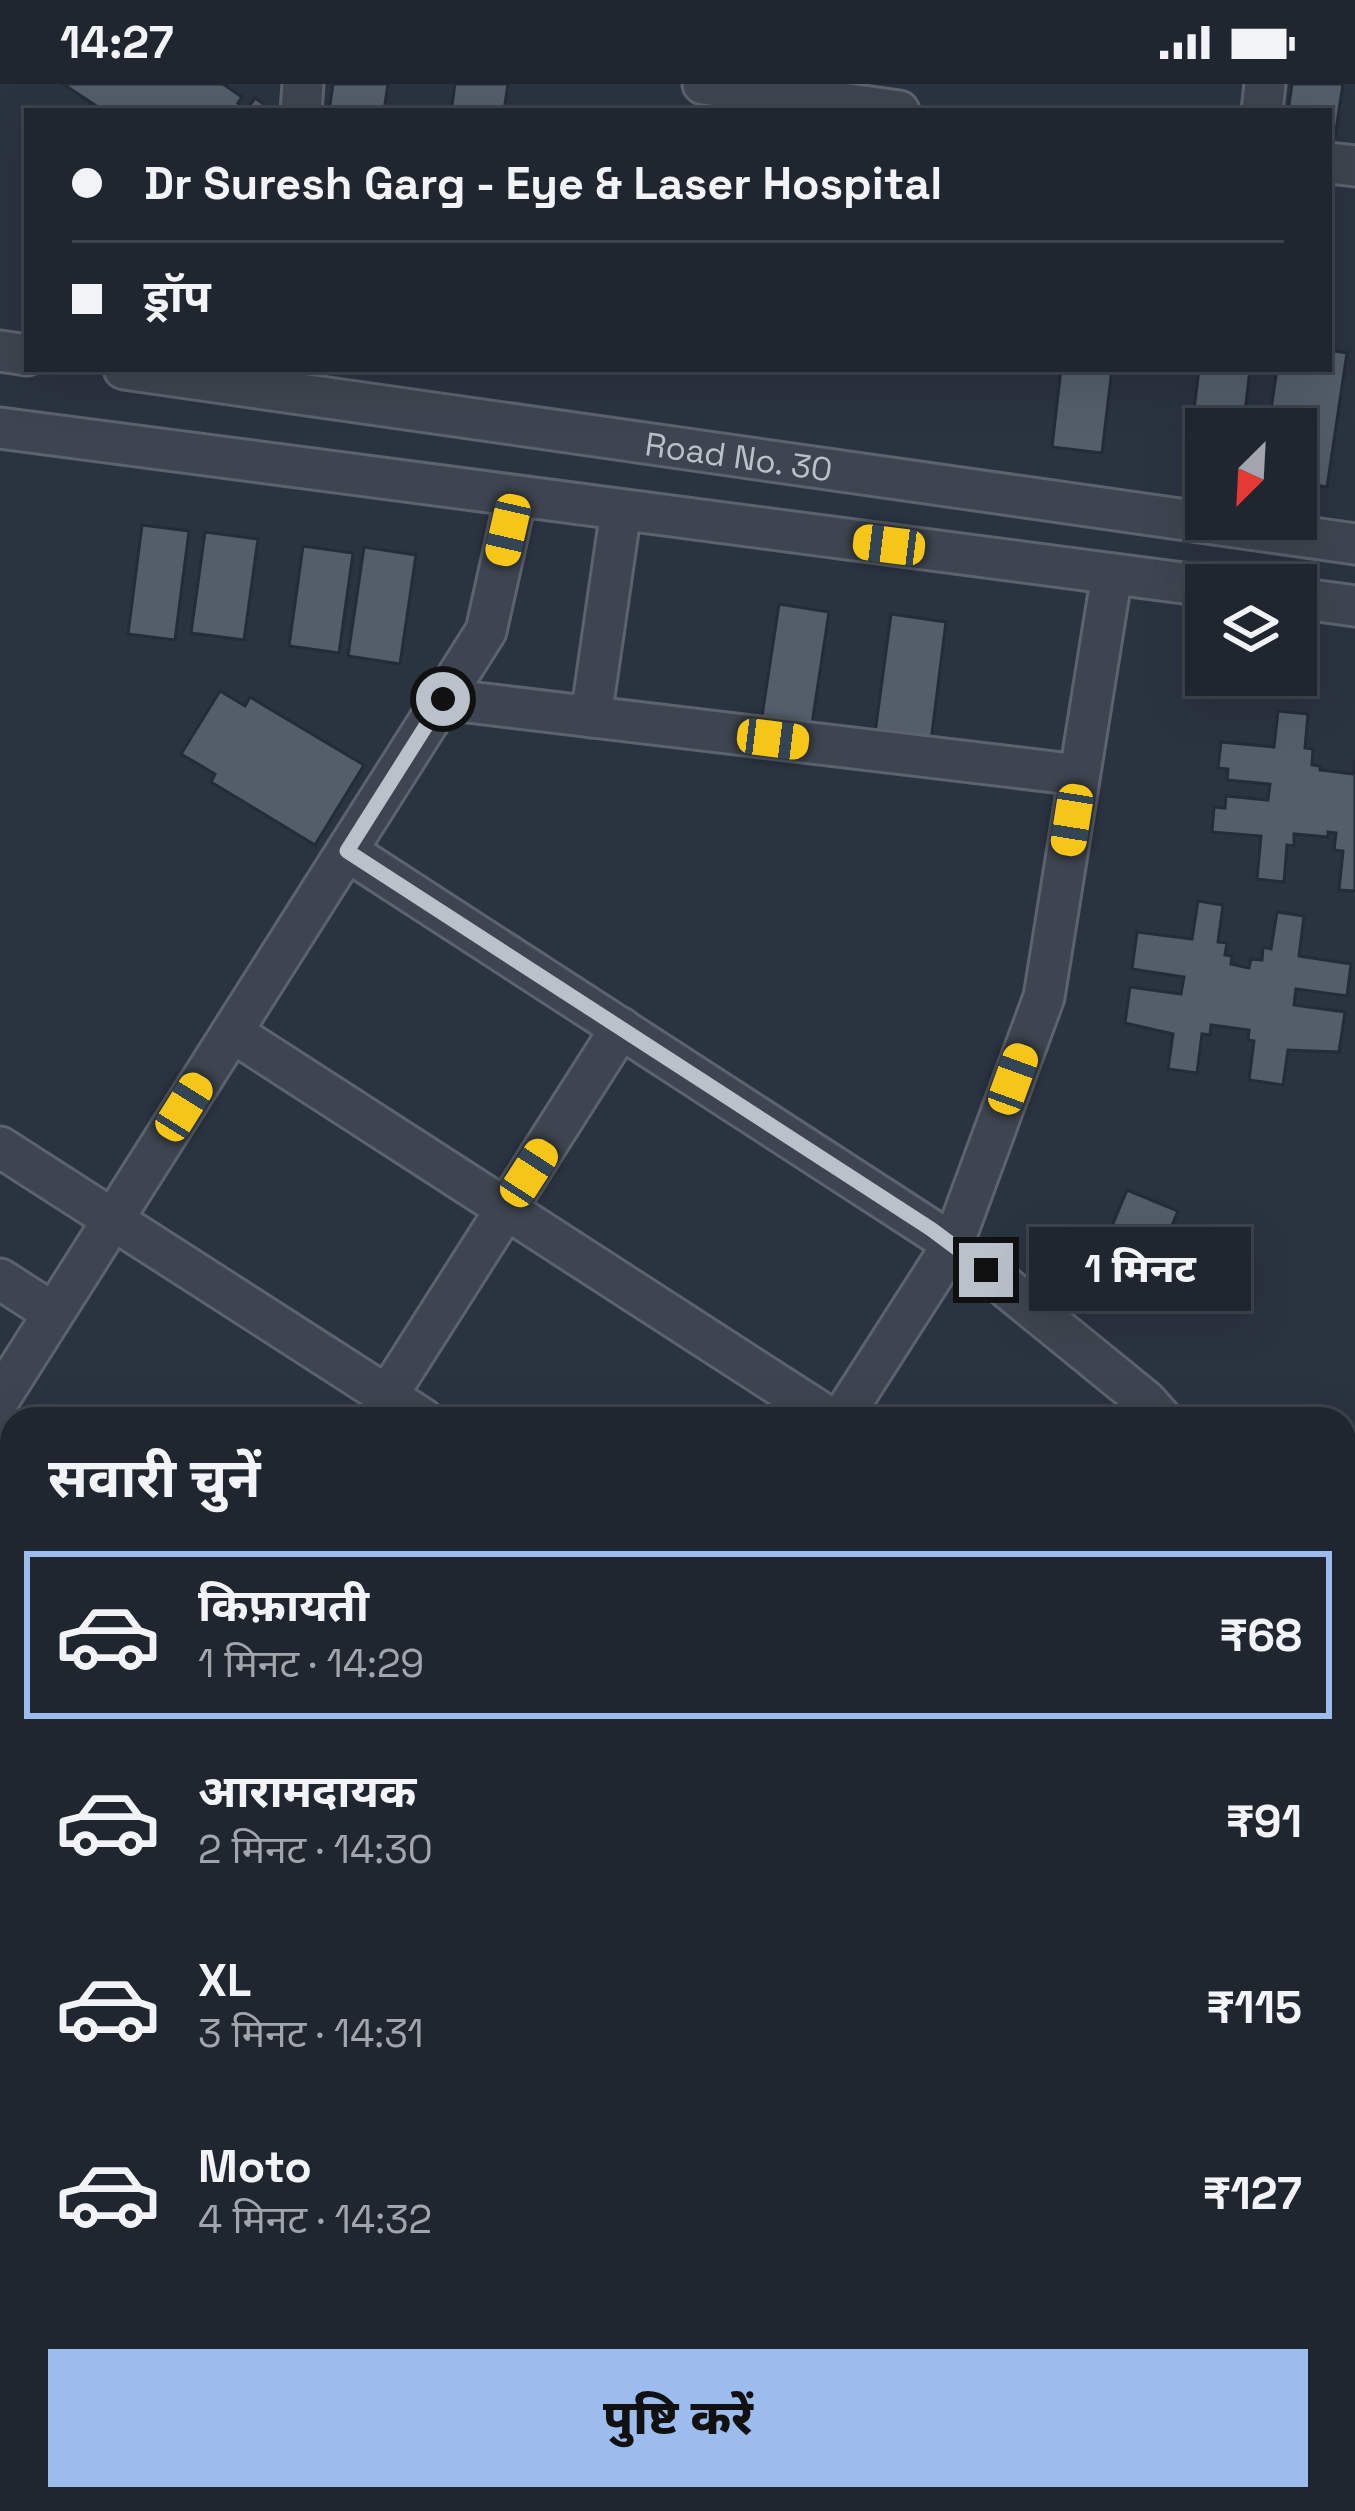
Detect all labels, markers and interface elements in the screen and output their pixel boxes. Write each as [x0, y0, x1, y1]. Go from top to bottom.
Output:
text: 14:27 [60, 14, 174, 71]
text: Dr Suresh Garg - Eye & Laser Hospital [144, 155, 942, 212]
text: ड्रॉप [144, 268, 211, 325]
north arrow [1185, 408, 1317, 540]
map controls [1185, 408, 1317, 696]
street label: Road No. 30 [642, 423, 835, 491]
car [482, 491, 534, 569]
car [851, 523, 927, 567]
button: layers [1185, 564, 1317, 696]
route start [416, 672, 470, 726]
car [735, 717, 811, 761]
car [1049, 782, 1095, 858]
car [984, 1039, 1042, 1119]
car [150, 1067, 218, 1147]
car [494, 1133, 564, 1213]
callout: 1 मिनट [1028, 1228, 1250, 1312]
route end [959, 1243, 1013, 1297]
text: 1 मिनट [1084, 1244, 1196, 1293]
text: सवारी चुनें [48, 1444, 260, 1513]
text: किफ़ायती [198, 1577, 369, 1634]
icon: car [54, 1581, 162, 1689]
text: ₹68 [1219, 1607, 1302, 1664]
text: 1 मिनट · 14:29 [198, 1639, 424, 1688]
text: आरामदायक [198, 1763, 416, 1820]
icon: car [54, 1767, 162, 1875]
text: ₹91 [1226, 1793, 1302, 1850]
text: 2 मिनट · 14:30 [198, 1825, 433, 1874]
text: XL [198, 1952, 251, 2009]
icon: car [54, 1953, 162, 2061]
text: ₹115 [1206, 1979, 1302, 2036]
text: 3 मिनट · 14:31 [198, 2009, 423, 2058]
text: Moto [198, 2138, 312, 2195]
icon: car [54, 2139, 162, 2247]
text: ₹127 [1202, 2165, 1302, 2222]
text: 4 मिनट · 14:32 [198, 2195, 432, 2244]
button: पुष्टि करें [48, 2349, 1308, 2487]

